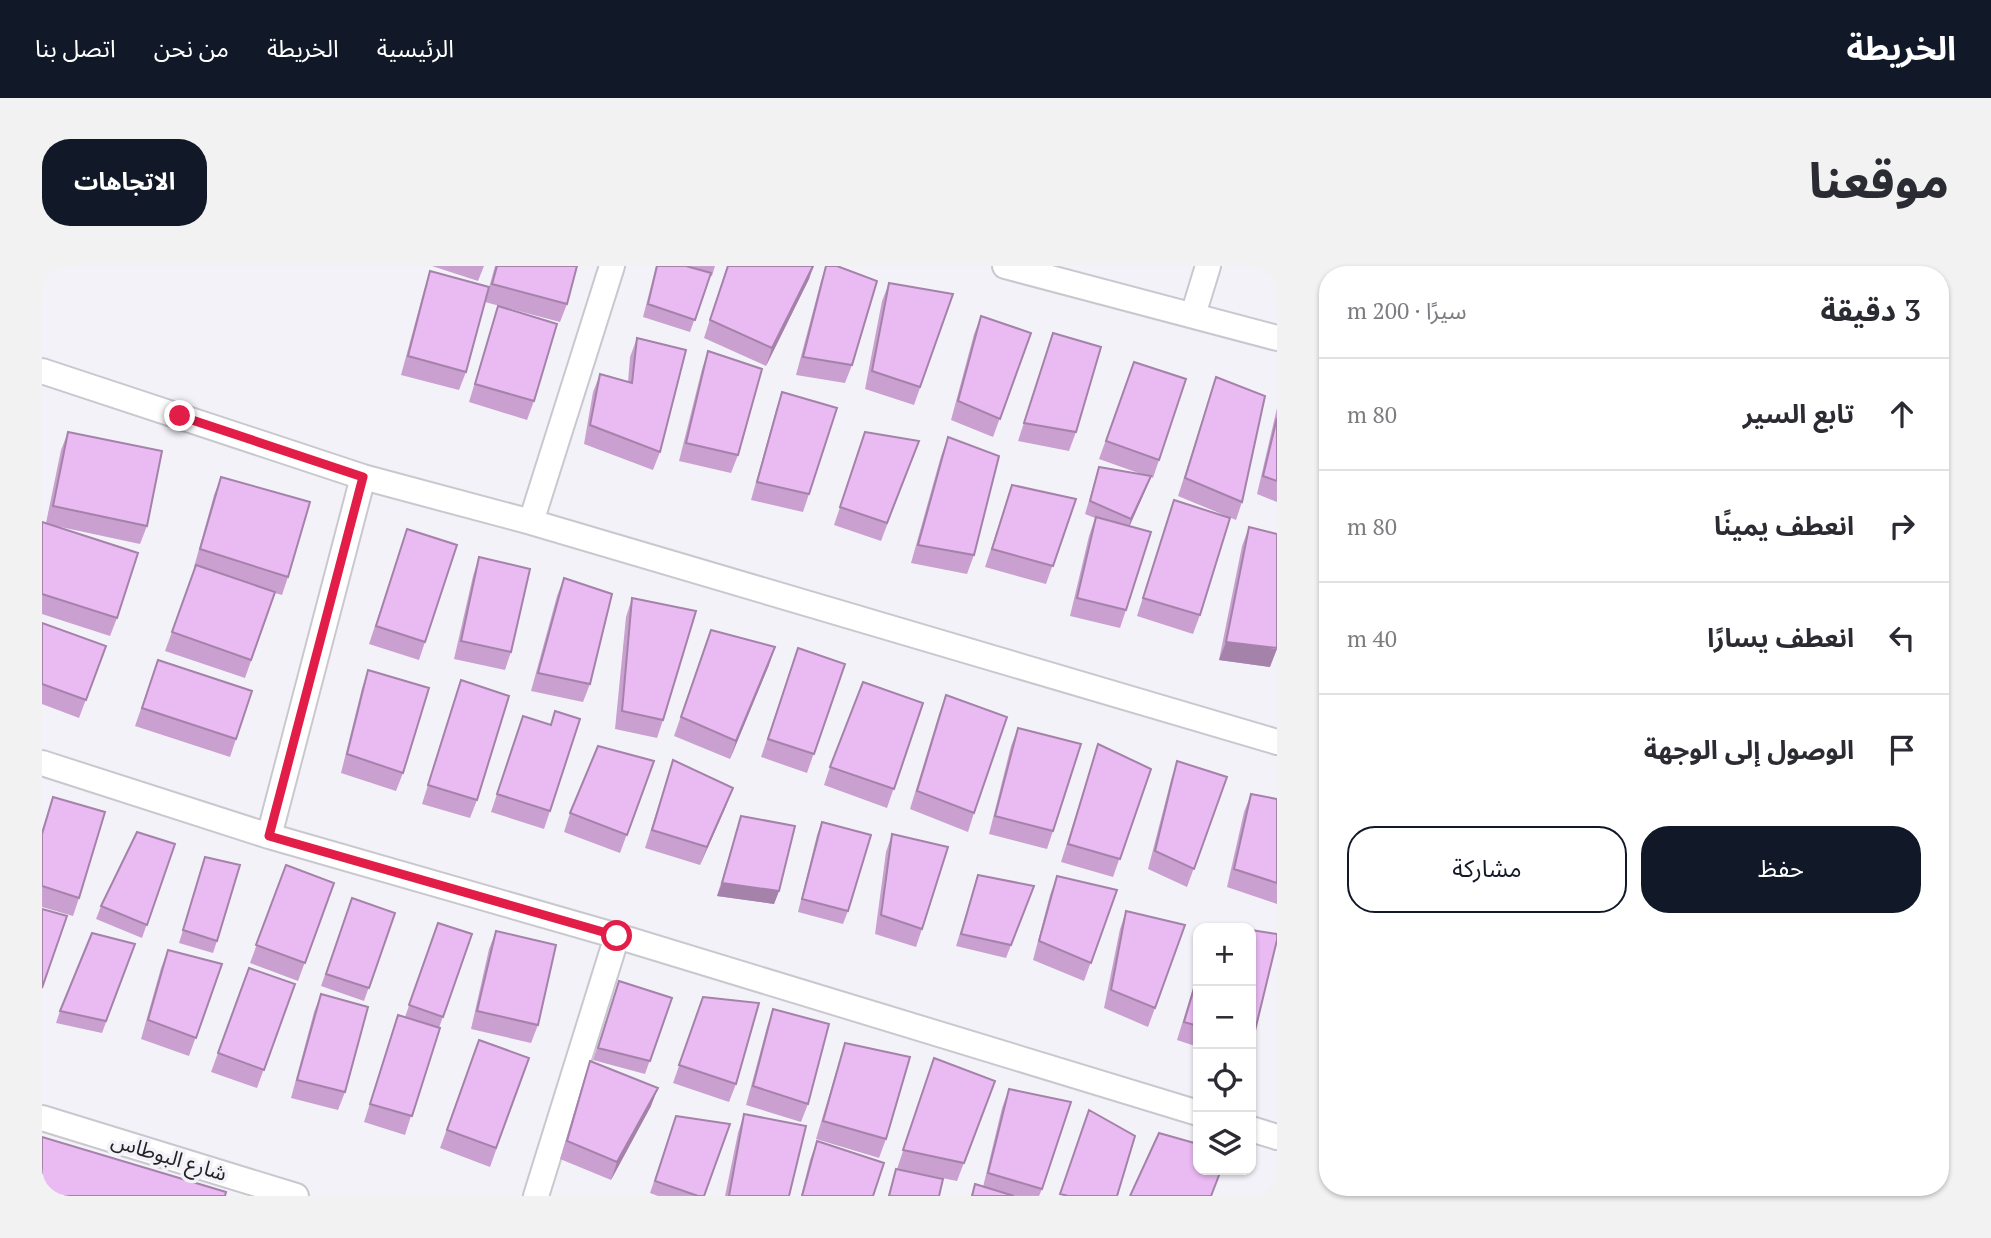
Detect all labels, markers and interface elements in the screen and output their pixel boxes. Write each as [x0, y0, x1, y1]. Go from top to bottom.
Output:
text: الخريطة [1846, 26, 1956, 69]
text: اتصل بنا [35, 32, 116, 64]
text: من نحن [154, 32, 229, 64]
text: الخريطة [267, 32, 339, 64]
text: الرئيسية [377, 32, 454, 64]
button: الاتجاهات [42, 139, 207, 226]
text: موقعنا [1809, 147, 1949, 212]
text: 3 دقيقة [1820, 290, 1921, 330]
text: سيرًا · 200 m [1347, 295, 1467, 326]
icon: ahead [1883, 395, 1921, 433]
text: تابع السير [1743, 396, 1854, 430]
text: 80 m [1347, 399, 1397, 430]
route end [164, 400, 195, 431]
icon: right [1883, 507, 1921, 545]
text: انعطف يمينًا [1714, 508, 1854, 542]
text: 80 m [1347, 511, 1397, 542]
icon: left [1883, 619, 1921, 657]
text: انعطف يسارًا [1707, 620, 1854, 654]
text: 40 m [1347, 623, 1397, 654]
icon: arrive [1883, 731, 1921, 769]
text: الوصول إلى الوجهة [1644, 732, 1854, 766]
button: مشاركة [1347, 826, 1627, 913]
button: حفظ [1641, 826, 1921, 913]
route start [601, 920, 632, 951]
map controls [1193, 923, 1256, 1175]
button: + [1193, 923, 1256, 986]
button: − [1193, 986, 1256, 1049]
button: locate [1193, 1049, 1256, 1112]
button: layers [1193, 1112, 1256, 1175]
street label: شارع البوطاس [108, 1125, 230, 1189]

